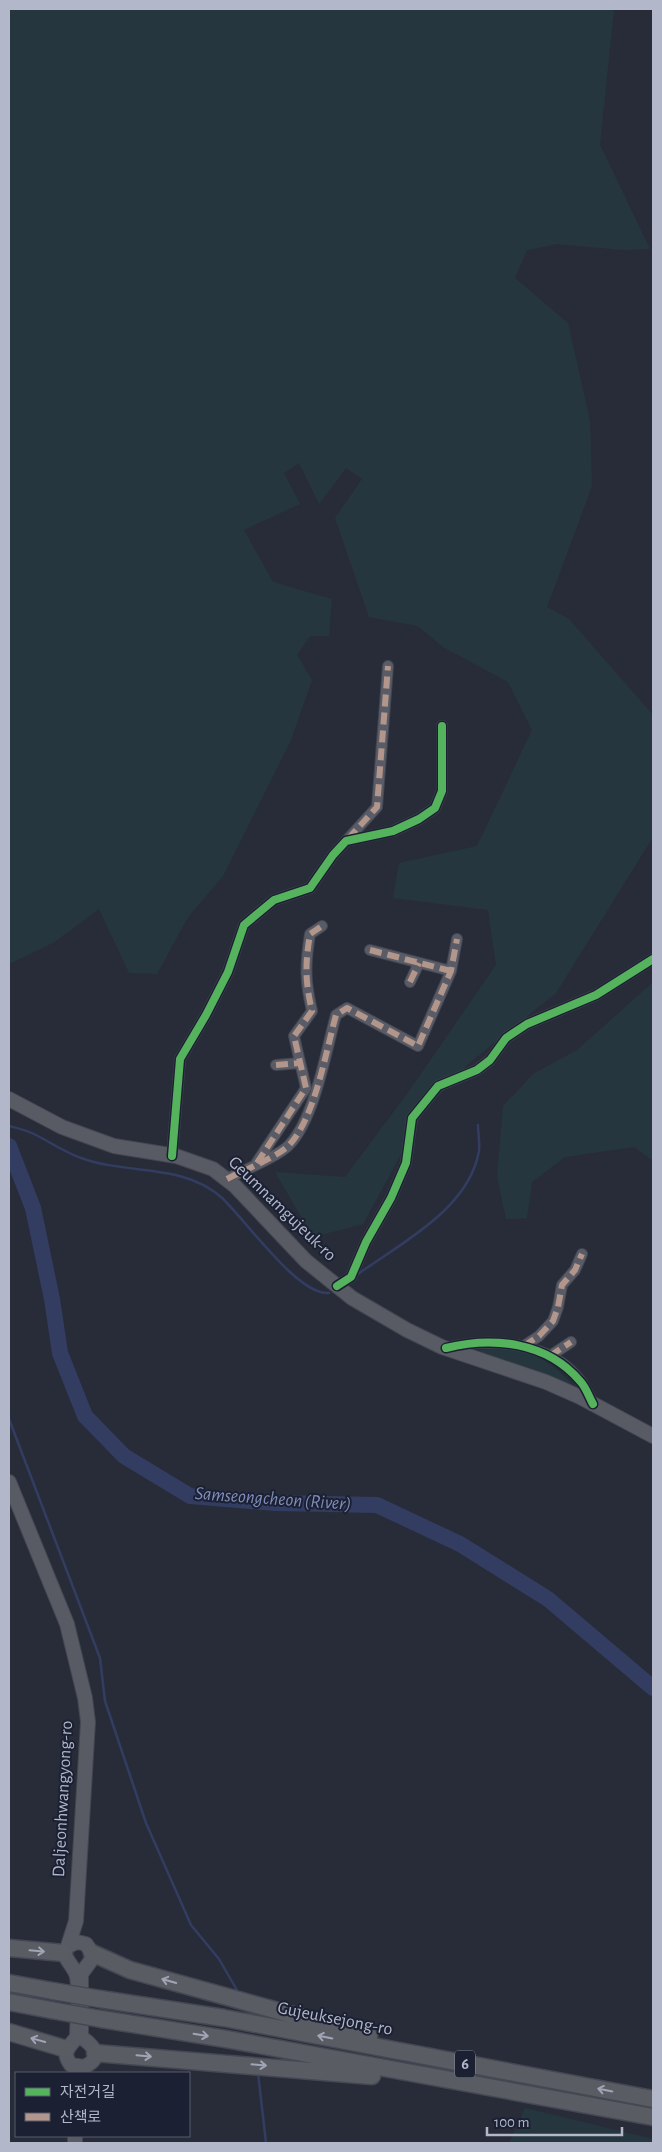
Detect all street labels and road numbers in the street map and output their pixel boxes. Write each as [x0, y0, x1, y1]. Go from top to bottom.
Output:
street label: Geumnamgujeuk-ro [225, 1153, 339, 1265]
street label: Daljeonhwangyong-ro [50, 1720, 76, 1878]
street label: Gujeuksejong-ro [276, 1999, 394, 2039]
road number: 6 [455, 2050, 475, 2078]

